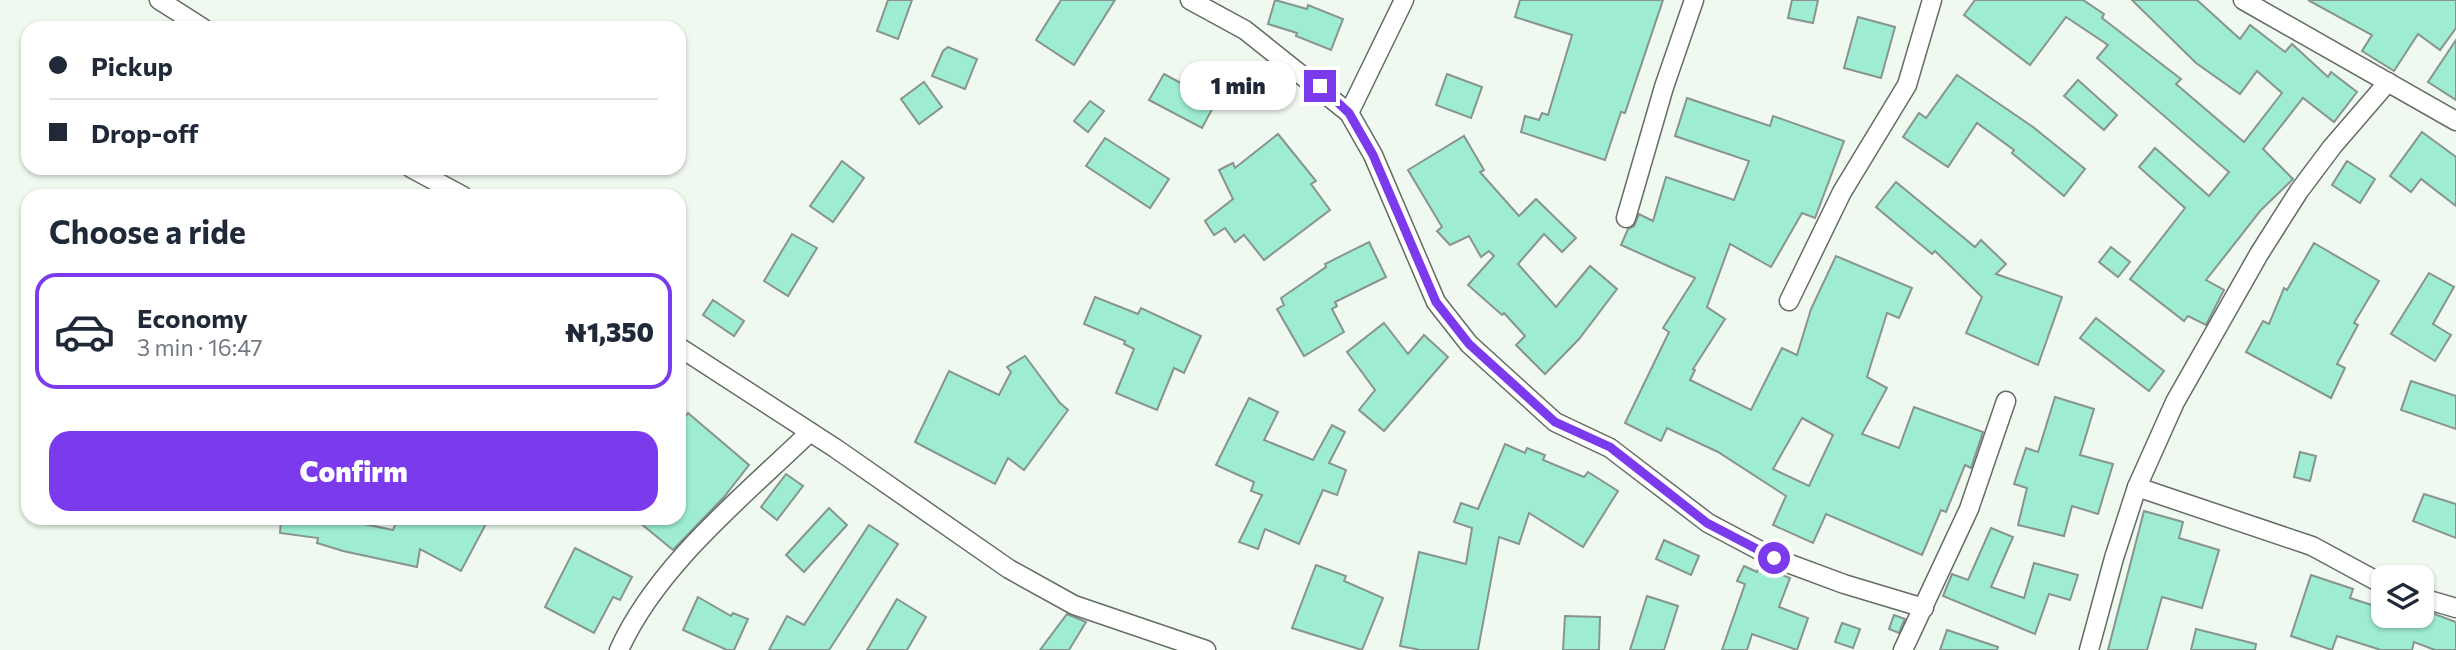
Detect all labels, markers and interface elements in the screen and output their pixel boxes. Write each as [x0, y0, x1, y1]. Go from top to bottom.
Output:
text: Pickup [91, 50, 173, 81]
callout: 1 min [1180, 62, 1296, 110]
route end [1304, 70, 1336, 102]
text: 1 min [1210, 71, 1266, 99]
text: Drop-off [91, 117, 198, 148]
text: Choose a ride [49, 211, 246, 251]
icon: car [53, 300, 116, 363]
text: Economy [137, 302, 248, 333]
text: ₦1,350 [565, 316, 654, 347]
text: 3 min · 16:47 [137, 333, 263, 361]
button: Confirm [49, 431, 658, 511]
route start [1758, 542, 1790, 574]
map controls [2371, 565, 2434, 628]
button: layers [2371, 565, 2434, 628]

